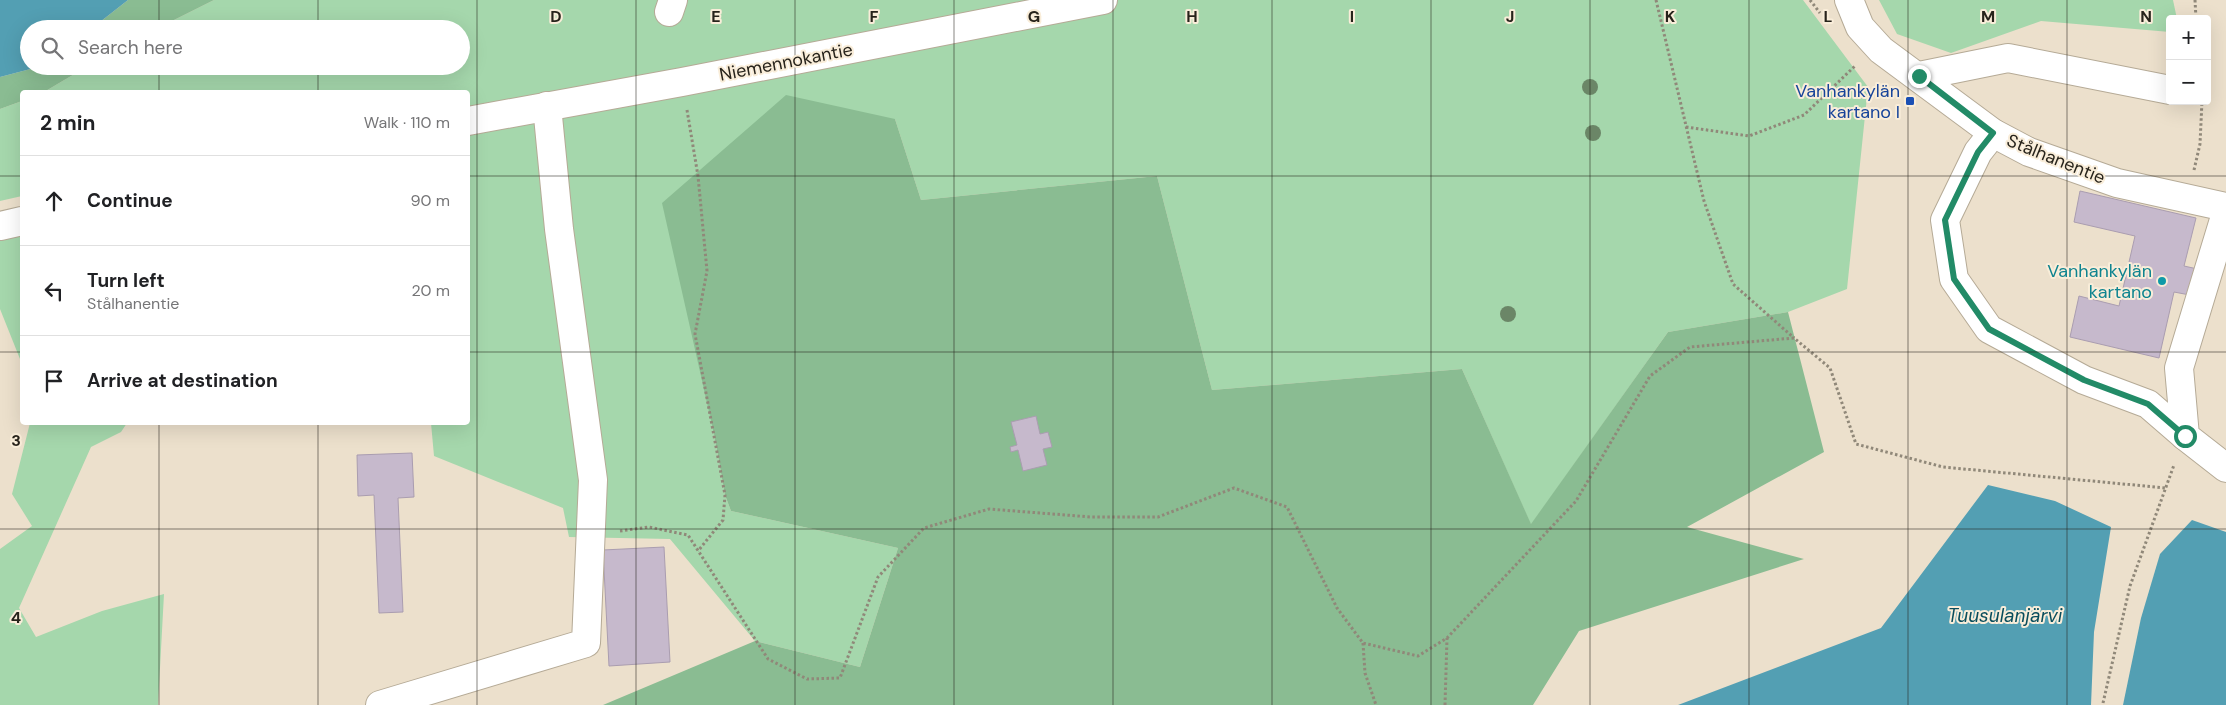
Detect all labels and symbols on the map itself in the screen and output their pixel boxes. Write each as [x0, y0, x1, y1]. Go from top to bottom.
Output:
text: D [550, 6, 562, 27]
text: E [711, 6, 721, 27]
text: F [870, 6, 879, 27]
text: G [1028, 6, 1040, 27]
text: H [1186, 6, 1198, 27]
text: I [1350, 6, 1354, 27]
text: J [1506, 6, 1514, 27]
text: K [1665, 6, 1676, 27]
text: L [1824, 6, 1833, 27]
text: M [1981, 6, 1995, 27]
text: N [2140, 6, 2152, 27]
street label: Niemennokantie [717, 37, 855, 87]
route end [1908, 65, 1931, 88]
place label: Vanhankylän kartano I [1795, 79, 1900, 124]
marker: Vanhankylän kartano I [1904, 95, 1916, 107]
street label: Stålhanentie [2003, 128, 2109, 190]
place label: Vanhankylän kartano [2047, 259, 2152, 304]
marker: Vanhankylän kartano [2156, 275, 2168, 287]
route start [2174, 425, 2197, 448]
text: 3 [11, 430, 21, 451]
water label: Tuusulanjärvi [1948, 603, 2063, 628]
text: 4 [11, 607, 21, 628]

